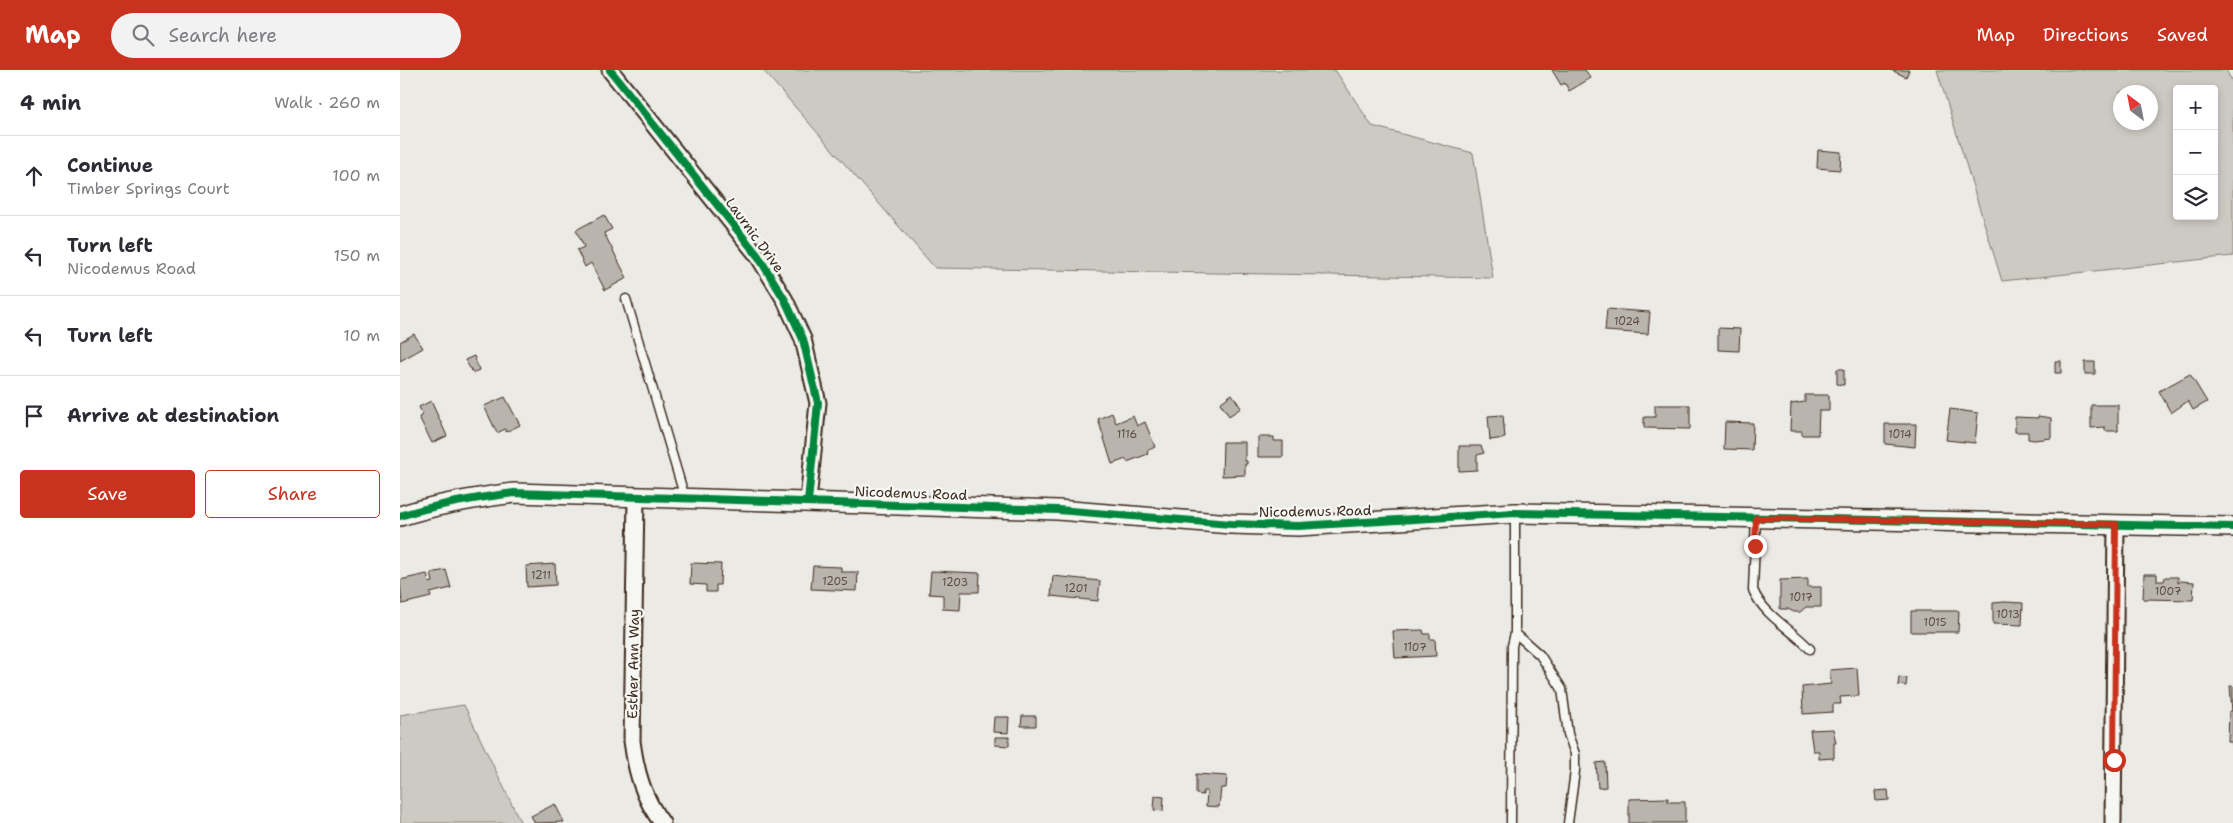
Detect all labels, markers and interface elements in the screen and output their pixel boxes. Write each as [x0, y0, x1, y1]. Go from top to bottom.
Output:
search box [111, 13, 461, 58]
text: Map [25, 19, 81, 51]
icon: search [129, 21, 157, 49]
text: Search here [169, 23, 277, 48]
text: Map [1977, 23, 2015, 47]
text: Directions [2043, 23, 2129, 47]
text: Saved [2157, 23, 2208, 47]
north arrow [2113, 85, 2158, 130]
map controls [2173, 85, 2218, 220]
button: + [2173, 85, 2218, 130]
text: 4 min [20, 89, 81, 117]
text: Walk · 260 m [274, 92, 380, 113]
button: − [2173, 130, 2218, 175]
text: Continue [67, 153, 153, 178]
icon: ahead [20, 162, 48, 190]
text: 100 m [332, 165, 380, 186]
button: layers [2173, 175, 2218, 220]
text: Timber Springs Court [67, 178, 230, 199]
street label: Laurnic Drive [722, 194, 788, 276]
text: Turn left [67, 233, 153, 258]
icon: left [20, 242, 48, 270]
text: 150 m [333, 245, 380, 266]
text: Nicodemus Road [67, 258, 196, 279]
house number: 1024 [1614, 314, 1640, 329]
icon: left [20, 322, 48, 350]
text: Turn left [67, 323, 153, 348]
text: 10 m [343, 325, 380, 346]
icon: arrive [20, 402, 48, 430]
text: Arrive at destination [67, 403, 279, 428]
house number: 1116 [1117, 427, 1137, 442]
house number: 1014 [1888, 427, 1912, 442]
button: Save [20, 470, 195, 518]
button: Share [205, 470, 380, 518]
street label: Nicodemus Road [854, 482, 968, 504]
street label: Nicodemus Road [1258, 501, 1372, 521]
route end [1744, 535, 1767, 558]
house number: 1211 [531, 568, 551, 583]
house number: 1205 [822, 574, 848, 589]
house number: 1203 [942, 575, 968, 590]
house number: 1201 [1064, 581, 1088, 596]
house number: 1007 [2155, 584, 2182, 599]
house number: 1017 [1789, 590, 1813, 605]
house number: 1013 [1996, 607, 2020, 622]
street label: Esther Ann Way [623, 609, 643, 719]
house number: 1015 [1924, 615, 1947, 630]
house number: 1107 [1403, 640, 1427, 655]
route start [2103, 749, 2126, 772]

